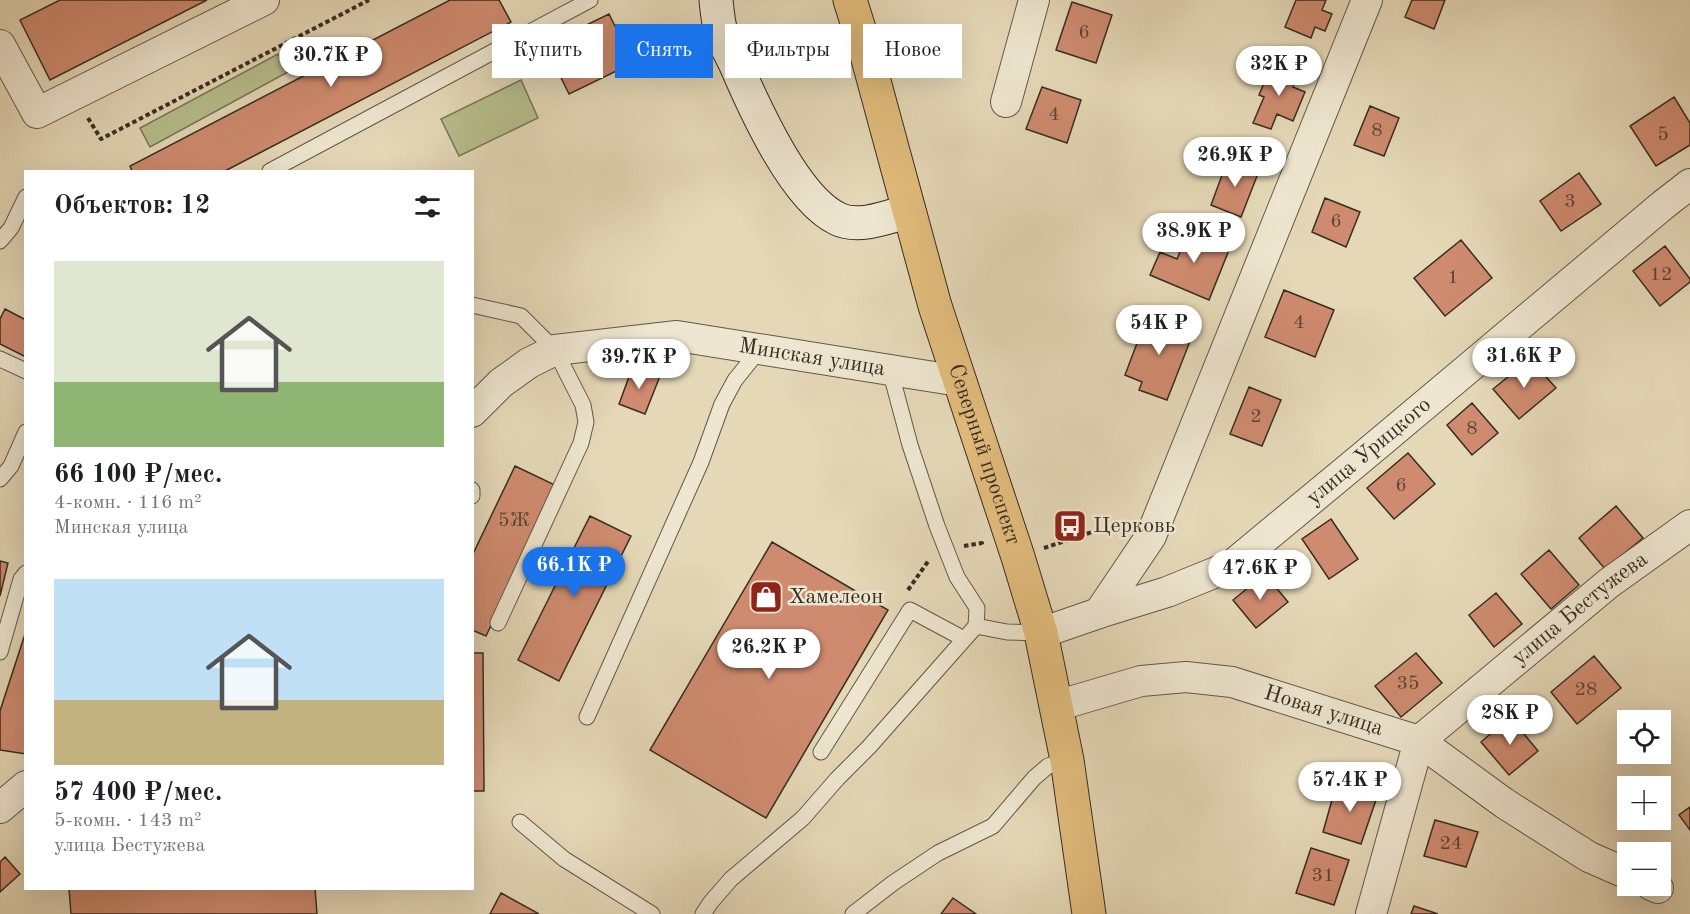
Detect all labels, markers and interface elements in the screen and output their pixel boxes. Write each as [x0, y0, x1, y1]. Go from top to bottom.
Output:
house number: 6 [1078, 23, 1090, 43]
chip: Купить [492, 24, 603, 78]
chip: Снять [615, 24, 713, 78]
chip: Фильтры [725, 24, 851, 78]
chip: Новое [863, 24, 962, 78]
pin: 30.7K ₽ [276, 37, 386, 88]
text: 30.7K ₽ [293, 46, 369, 66]
pin: 32K ₽ [1237, 46, 1321, 97]
text: 32K ₽ [1250, 55, 1308, 75]
house number: 4 [1048, 105, 1060, 125]
house number: 8 [1371, 121, 1383, 141]
house number: 5 [1657, 125, 1669, 145]
pin: 26.9K ₽ [1180, 137, 1290, 188]
text: 26.9K ₽ [1197, 146, 1273, 166]
icon: filters [411, 190, 444, 223]
house number: 3 [1564, 192, 1576, 212]
text: Объектов: 12 [54, 193, 210, 219]
house number: 6 [1330, 212, 1342, 232]
pin: 38.9K ₽ [1139, 213, 1249, 264]
text: 38.9K ₽ [1156, 222, 1232, 242]
house number: 12 [1649, 265, 1673, 285]
house number: 1 [1447, 268, 1459, 288]
icon: home [195, 300, 303, 408]
pin: 54K ₽ [1117, 305, 1201, 356]
house number: 4 [1293, 313, 1305, 333]
text: 54K ₽ [1130, 314, 1188, 334]
street label: Минская улица [737, 335, 887, 380]
pin: 31.6K ₽ [1469, 338, 1579, 389]
pin: 39.7K ₽ [584, 339, 694, 390]
text: 31.6K ₽ [1486, 347, 1562, 367]
text: 39.7K ₽ [601, 348, 677, 368]
street label: Северный проспект [944, 361, 1024, 548]
street label: улица Урицкого [1303, 394, 1435, 509]
house number: 2 [1250, 407, 1262, 427]
house number: 8 [1466, 419, 1478, 439]
text: 66 100 ₽/мес. [54, 462, 222, 488]
house number: 6 [1395, 476, 1407, 496]
text: 4-комн. · 116 m² [54, 493, 202, 513]
bus stop icon: Церковь [1052, 508, 1088, 544]
house number: 5Ж [498, 511, 530, 531]
place label: Церковь [1093, 515, 1175, 537]
text: Минская улица [54, 518, 188, 538]
pin: 66.1K ₽ [519, 547, 629, 598]
street label: улица Бестужева [1508, 548, 1652, 669]
pin: 47.6K ₽ [1205, 550, 1315, 601]
text: 66.1K ₽ [536, 556, 612, 576]
text: 47.6K ₽ [1222, 559, 1298, 579]
shop icon: Хамелеон [748, 579, 784, 615]
place label: Хамелеон [789, 586, 883, 608]
icon: home [195, 618, 303, 726]
pin: 26.2K ₽ [714, 629, 824, 680]
text: 26.2K ₽ [731, 638, 807, 658]
house number: 35 [1396, 674, 1420, 694]
house number: 28 [1574, 680, 1598, 700]
street label: Новая улица [1261, 682, 1386, 740]
pin: 28K ₽ [1468, 695, 1552, 746]
text: 28K ₽ [1481, 704, 1539, 724]
map controls [1617, 710, 1671, 896]
button: locate [1617, 710, 1671, 764]
pin: 57.4K ₽ [1295, 762, 1405, 813]
text: 57.4K ₽ [1312, 771, 1388, 791]
button: + [1617, 776, 1671, 830]
text: 57 400 ₽/мес. [54, 780, 222, 806]
text: 5-комн. · 143 m² [54, 811, 202, 831]
house number: 24 [1439, 834, 1463, 854]
text: улица Бестужева [54, 836, 205, 856]
button: − [1617, 842, 1671, 896]
house number: 31 [1311, 866, 1335, 886]

